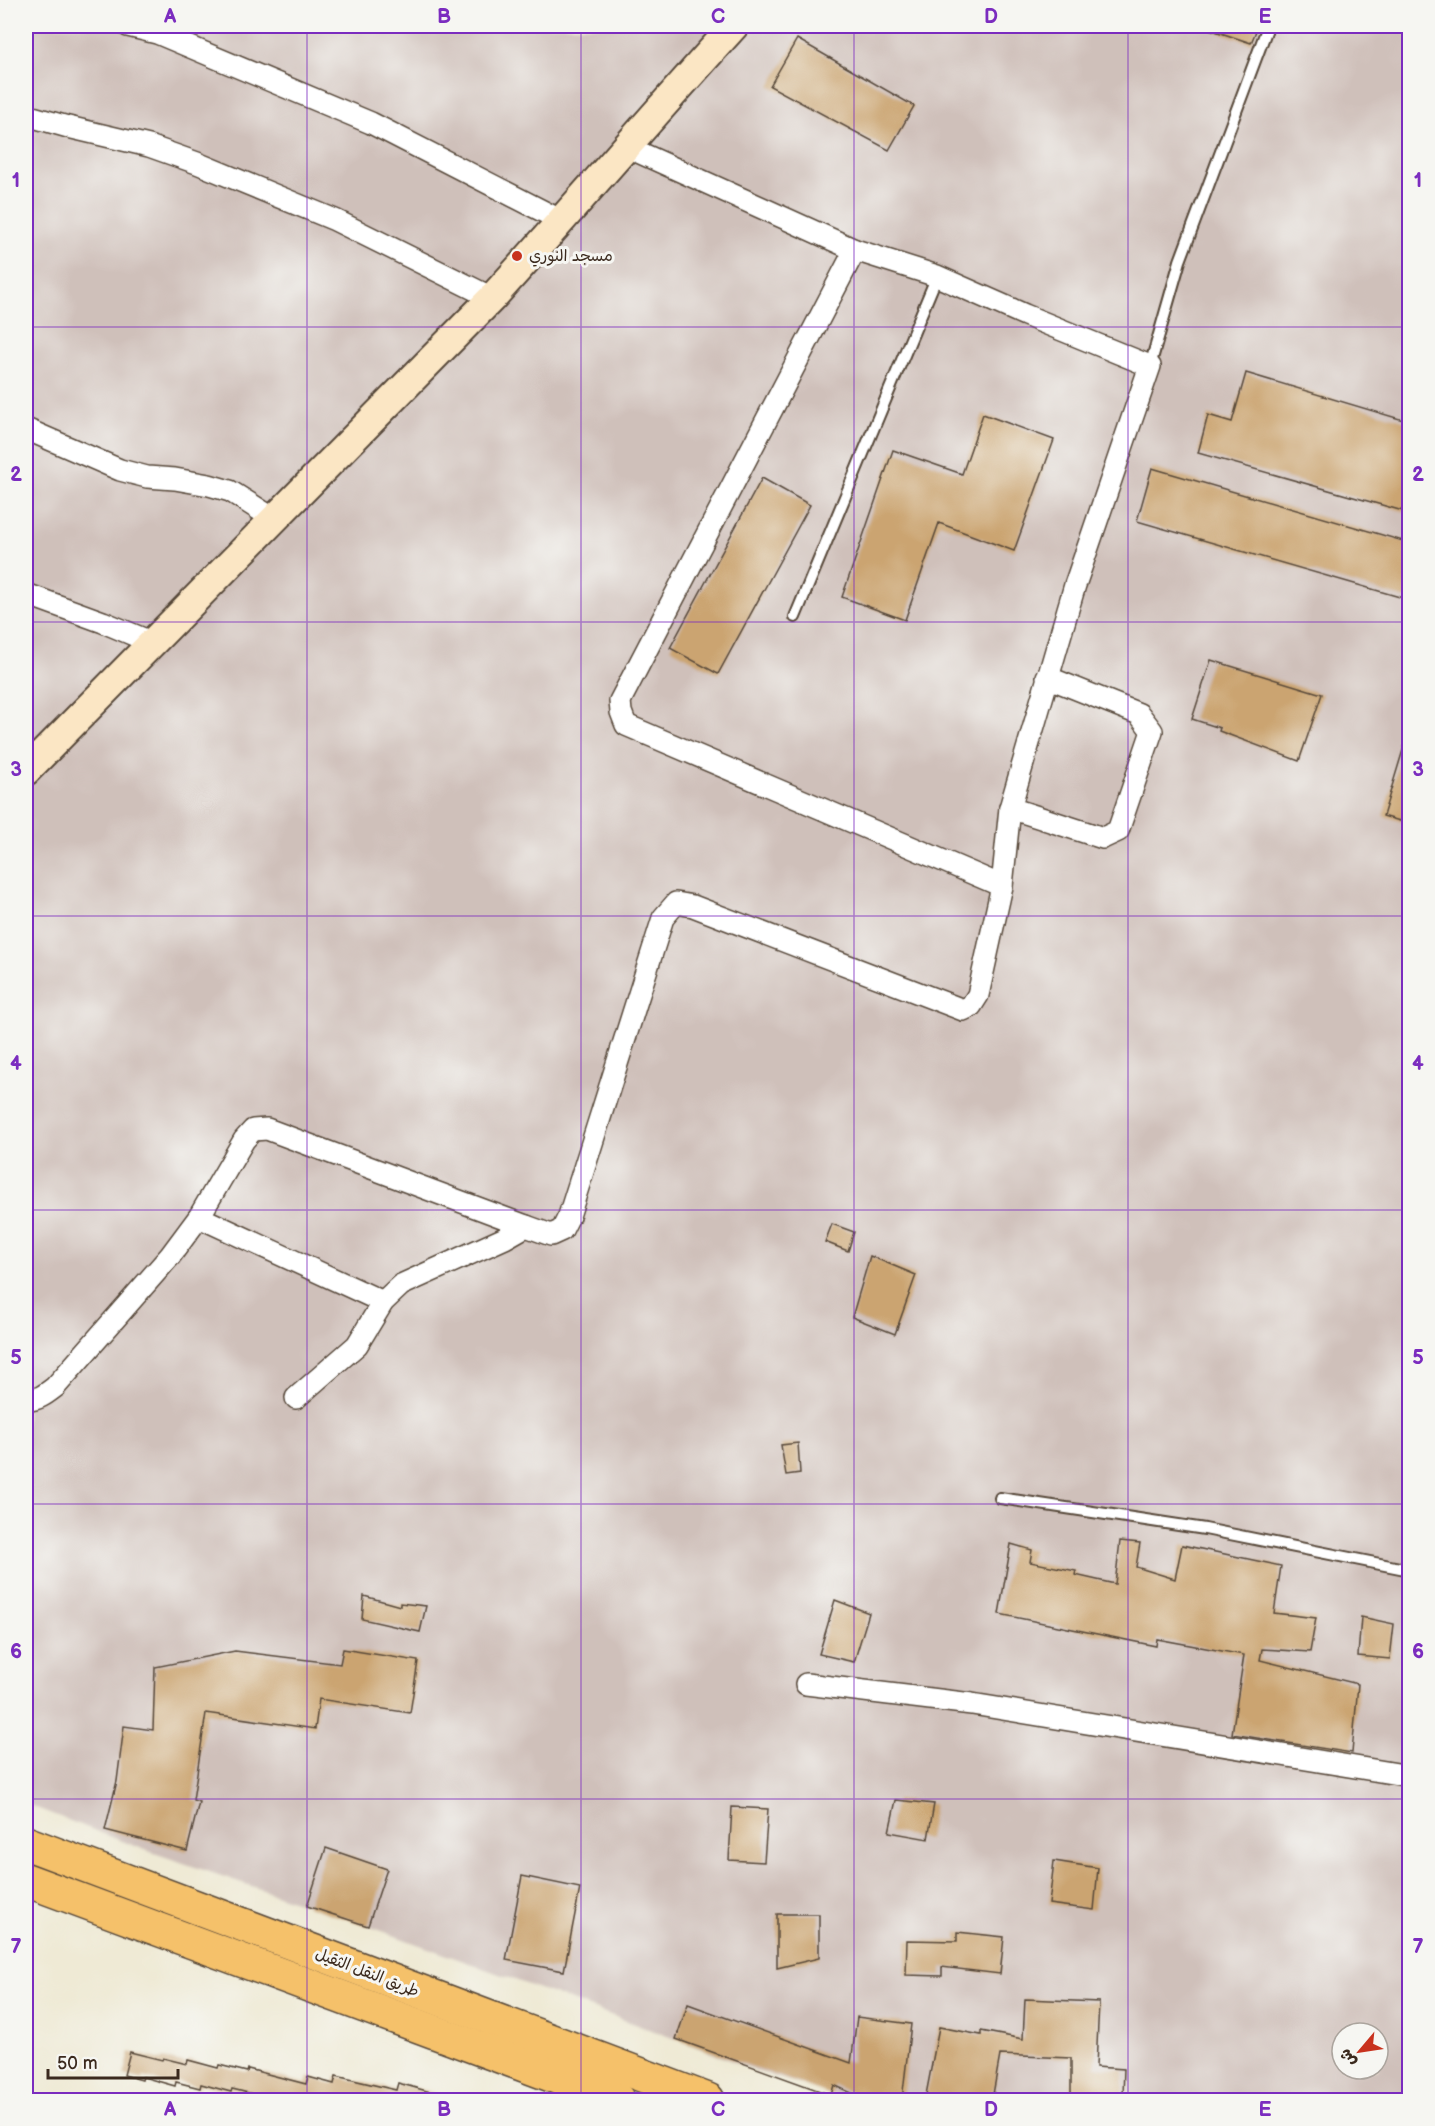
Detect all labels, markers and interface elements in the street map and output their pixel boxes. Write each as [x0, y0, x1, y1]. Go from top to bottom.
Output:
text: A [163, 5, 177, 29]
text: B [437, 5, 451, 29]
text: C [711, 5, 725, 29]
text: D [984, 5, 998, 29]
text: E [1259, 5, 1272, 29]
text: 1 [12, 169, 20, 193]
text: 1 [1414, 169, 1422, 193]
place label: مسجد النوري [529, 247, 613, 267]
marker: مسجد النوري [510, 249, 524, 263]
text: 2 [10, 463, 22, 487]
text: 2 [1412, 463, 1424, 487]
text: 3 [10, 758, 22, 782]
text: 3 [1412, 758, 1424, 782]
text: 4 [10, 1052, 22, 1076]
text: 4 [1412, 1052, 1424, 1076]
text: 5 [10, 1346, 22, 1370]
text: 5 [1412, 1346, 1424, 1370]
text: 6 [10, 1640, 22, 1664]
text: 6 [1412, 1640, 1424, 1664]
text: 7 [10, 1935, 22, 1959]
text: 7 [1412, 1935, 1424, 1959]
street label: طريق النقل الثقيل [312, 1944, 422, 2002]
north arrow [1330, 2021, 1390, 2081]
scale bar [48, 2042, 178, 2080]
text: ش [1336, 2045, 1361, 2070]
text: 50 m [57, 2053, 98, 2074]
text: A [163, 2098, 177, 2122]
text: B [437, 2098, 451, 2122]
text: C [711, 2098, 725, 2122]
text: D [984, 2098, 998, 2122]
text: E [1259, 2098, 1272, 2122]

